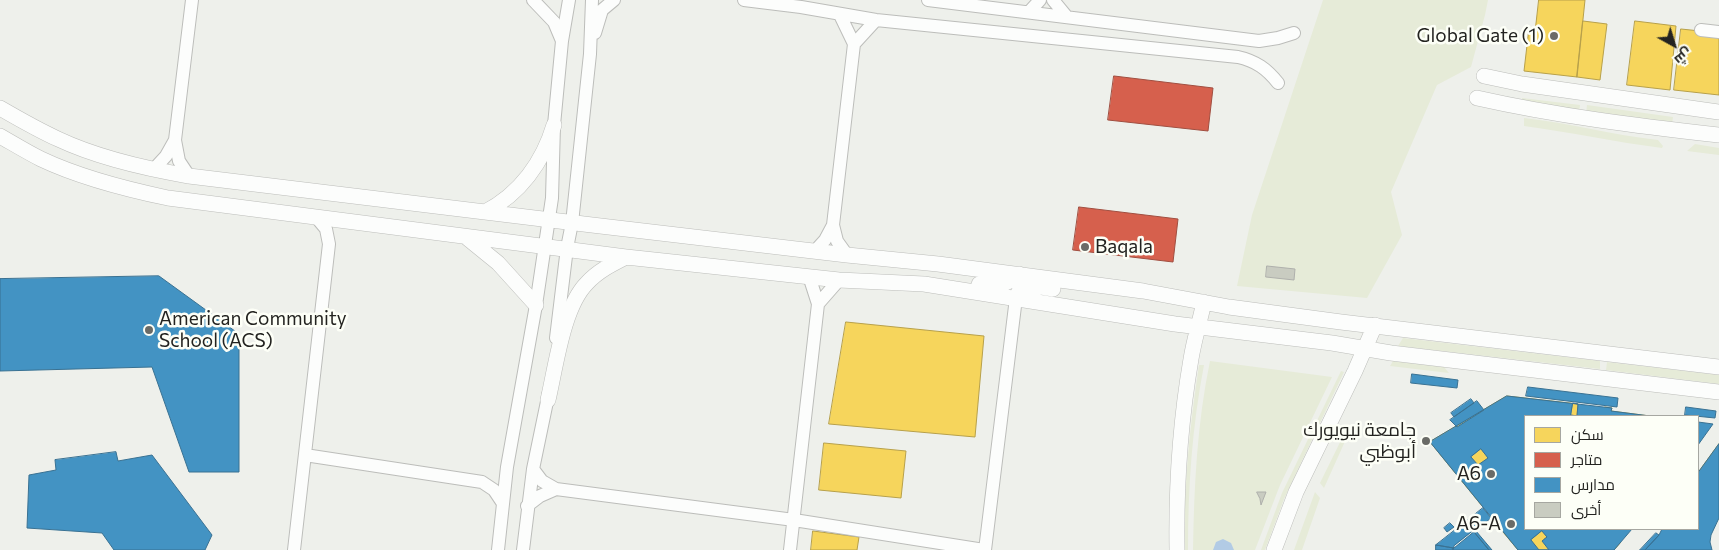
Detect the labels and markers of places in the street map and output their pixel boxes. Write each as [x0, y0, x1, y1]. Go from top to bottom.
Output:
place label: Global Gate (1) [1417, 25, 1544, 47]
marker: Global Gate (1) [1548, 30, 1560, 42]
place label: Baqala [1095, 236, 1153, 258]
marker: Baqala [1079, 241, 1091, 253]
place label: American Community School (ACS) [159, 308, 347, 352]
marker: American Community School (ACS) [143, 324, 155, 336]
place label: جامعة نيويورك أبوظبي [1303, 419, 1416, 463]
marker: جامعة نيويورك أبوظبي [1420, 435, 1432, 447]
place label: A6 [1457, 463, 1481, 485]
marker: A6 [1485, 468, 1497, 480]
place label: A6-A [1456, 513, 1501, 535]
marker: A6-A [1505, 518, 1517, 530]

